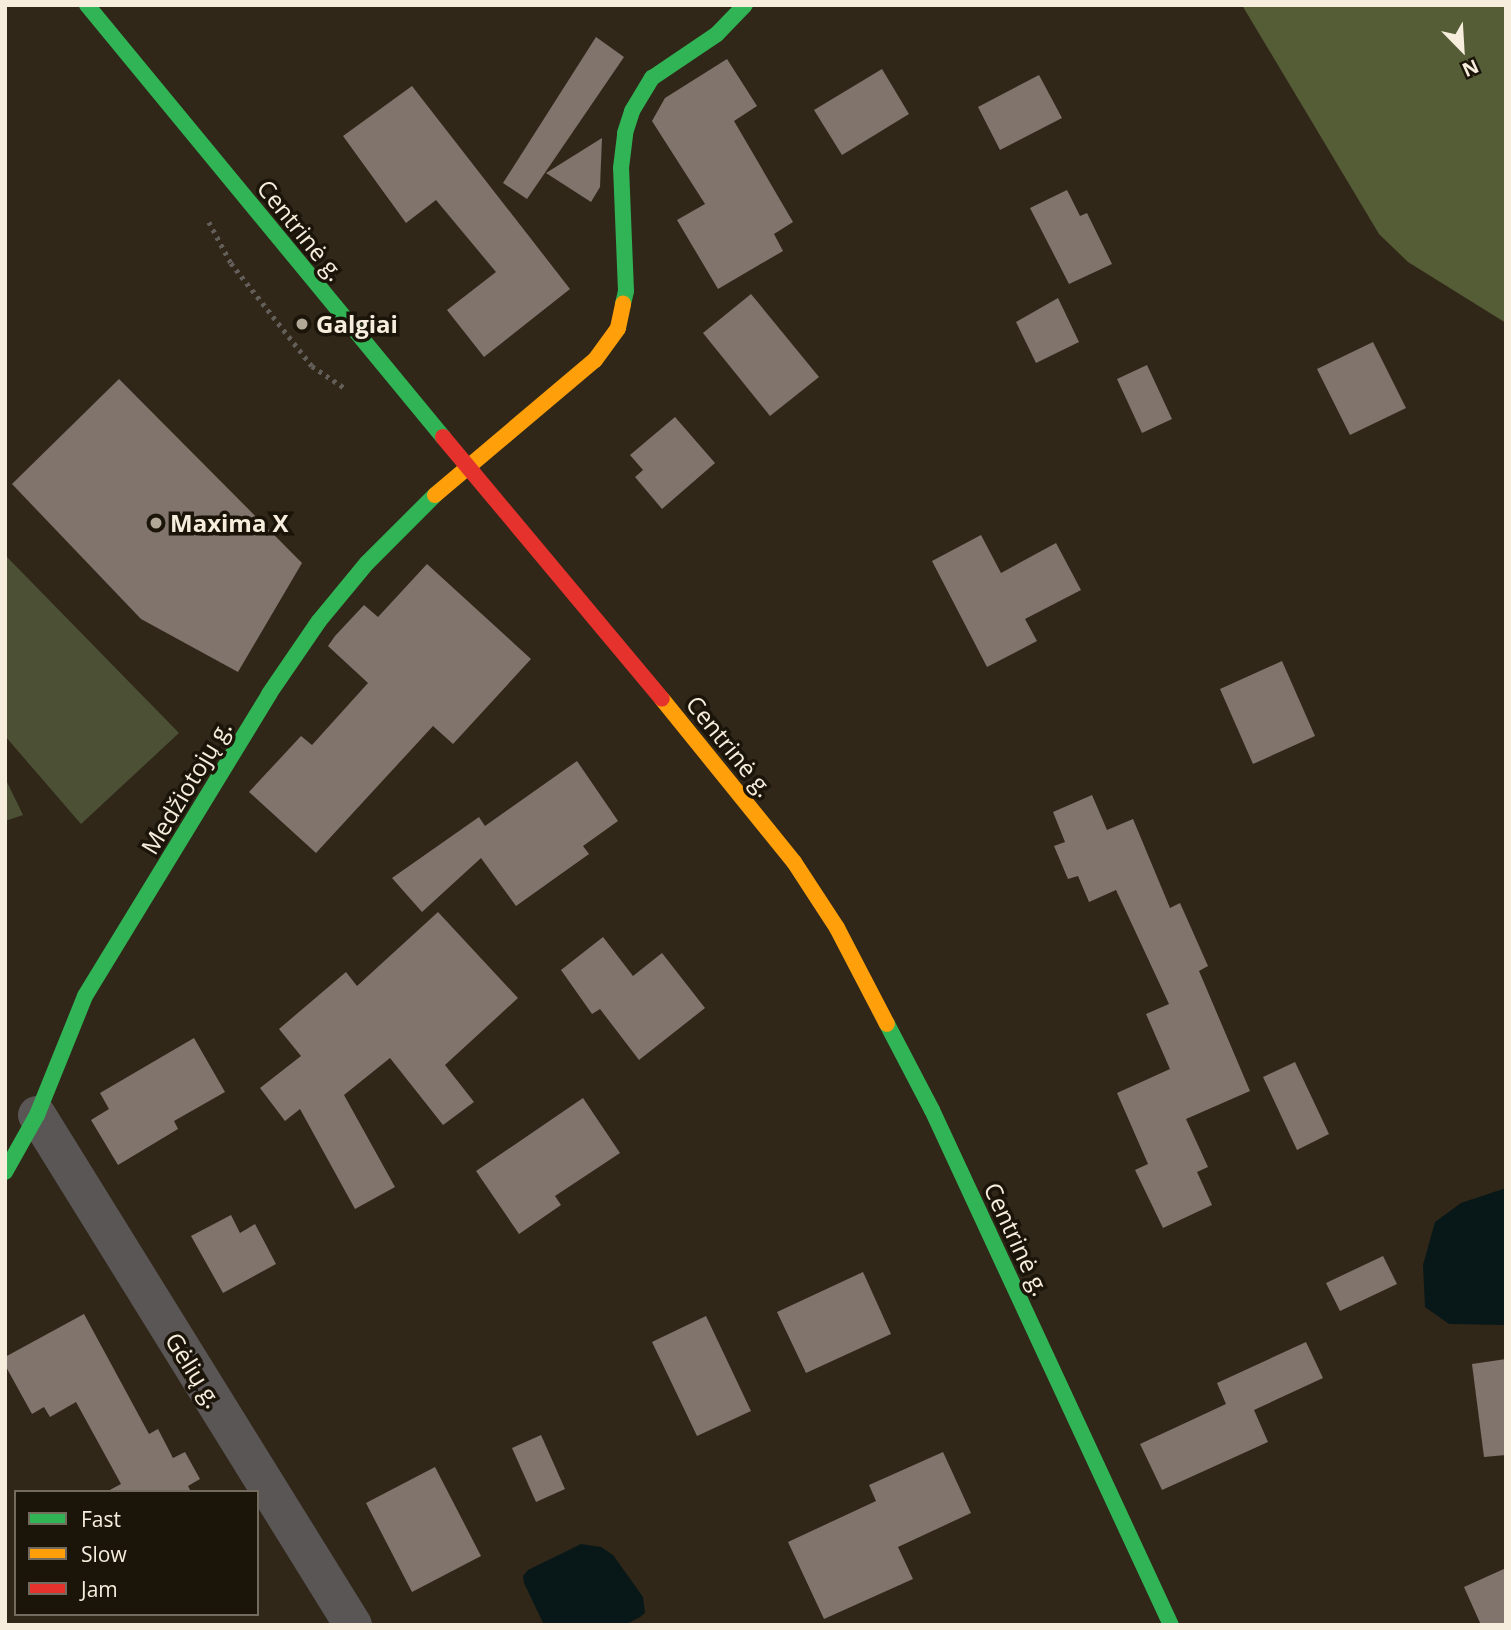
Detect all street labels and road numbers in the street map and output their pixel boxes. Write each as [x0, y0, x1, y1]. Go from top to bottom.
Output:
street label: Centrinė g. [252, 174, 350, 286]
street label: Centrinė g. [681, 690, 779, 802]
street label: Medžiotojų g. [135, 715, 237, 859]
street label: Centrinė g. [978, 1178, 1056, 1300]
street label: Gėlių g. [160, 1327, 228, 1413]

